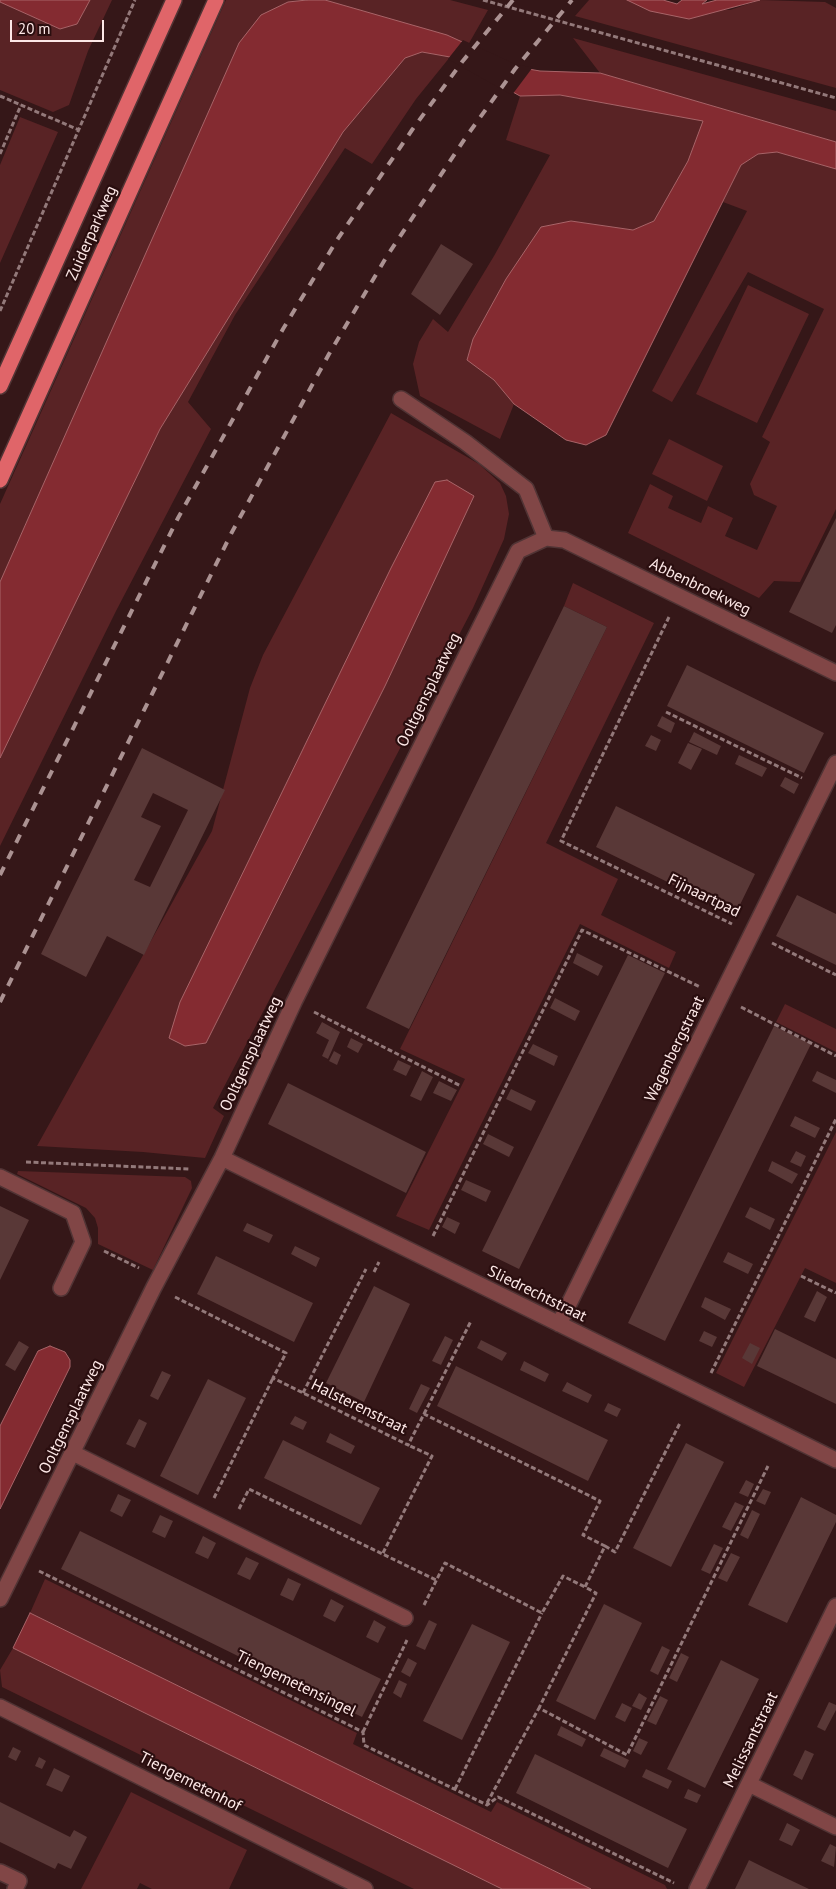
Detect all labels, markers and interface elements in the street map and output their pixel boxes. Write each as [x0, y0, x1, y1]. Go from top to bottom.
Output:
scale bar [12, 10, 106, 42]
text: 20 m [18, 19, 51, 38]
street label: Zuiderparkweg [63, 183, 121, 283]
street label: Abbenbroekweg [646, 554, 754, 620]
street label: Ooltgensplaatweg [393, 630, 465, 750]
street label: Fijnaartpad [665, 870, 743, 922]
street label: Wagenbergstraat [641, 993, 709, 1105]
street label: Ooltgensplaatweg [216, 994, 286, 1114]
street label: Sliedrechtstraat [484, 1262, 590, 1326]
street label: Ooltgensplaatweg [35, 1357, 107, 1477]
street label: Halsterenstraat [308, 1375, 410, 1439]
street label: Tiengemetensingel [233, 1647, 359, 1721]
street label: Melissantstraat [720, 1689, 782, 1791]
street label: Tiengemetenhof [136, 1748, 244, 1816]

